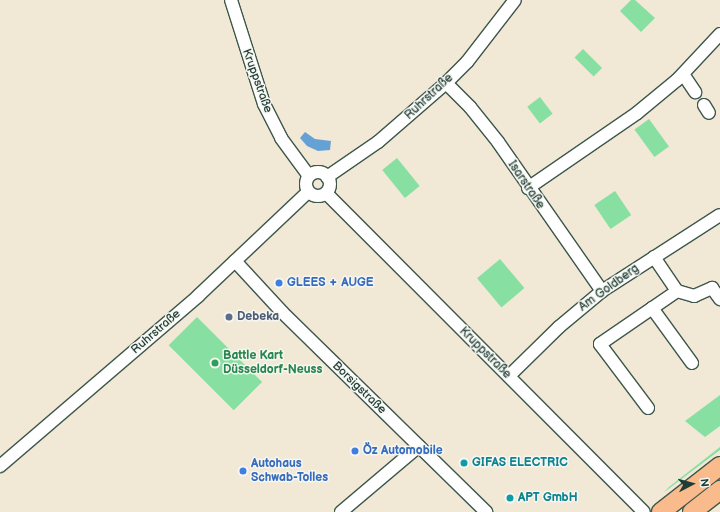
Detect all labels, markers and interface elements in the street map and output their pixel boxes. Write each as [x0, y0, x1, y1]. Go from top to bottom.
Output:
street label: Kruppstraße [239, 47, 275, 115]
street label: Ruhrstraße [402, 71, 456, 123]
street label: Isarstraße [505, 158, 547, 212]
street label: Am Goldberg [576, 261, 642, 315]
place label: GLEES + AUGE [287, 276, 374, 290]
marker: GLEES + AUGE [274, 278, 284, 288]
street label: Ruhrstraße [128, 307, 184, 357]
place label: Debeka [237, 310, 279, 324]
marker: Debeka [224, 312, 234, 322]
street label: Kruppstraße [456, 324, 514, 382]
place label: Battle Kart Düsseldorf-Neuss [223, 349, 322, 377]
marker: Battle Kart Düsseldorf-Neuss [210, 358, 220, 368]
street label: Borsigstraße [329, 359, 389, 417]
place label: Öz Automobile [363, 444, 443, 458]
marker: Öz Automobile [350, 446, 360, 456]
place label: GIFAS ELECTRIC [472, 456, 568, 470]
place label: Autohaus Schwab-Tolles [251, 457, 328, 485]
marker: GIFAS ELECTRIC [459, 458, 469, 468]
north arrow [672, 464, 712, 504]
marker: Autohaus Schwab-Tolles [238, 466, 248, 476]
text: N [698, 478, 711, 487]
place label: APT GmbH [518, 491, 578, 505]
marker: APT GmbH [505, 493, 515, 503]

